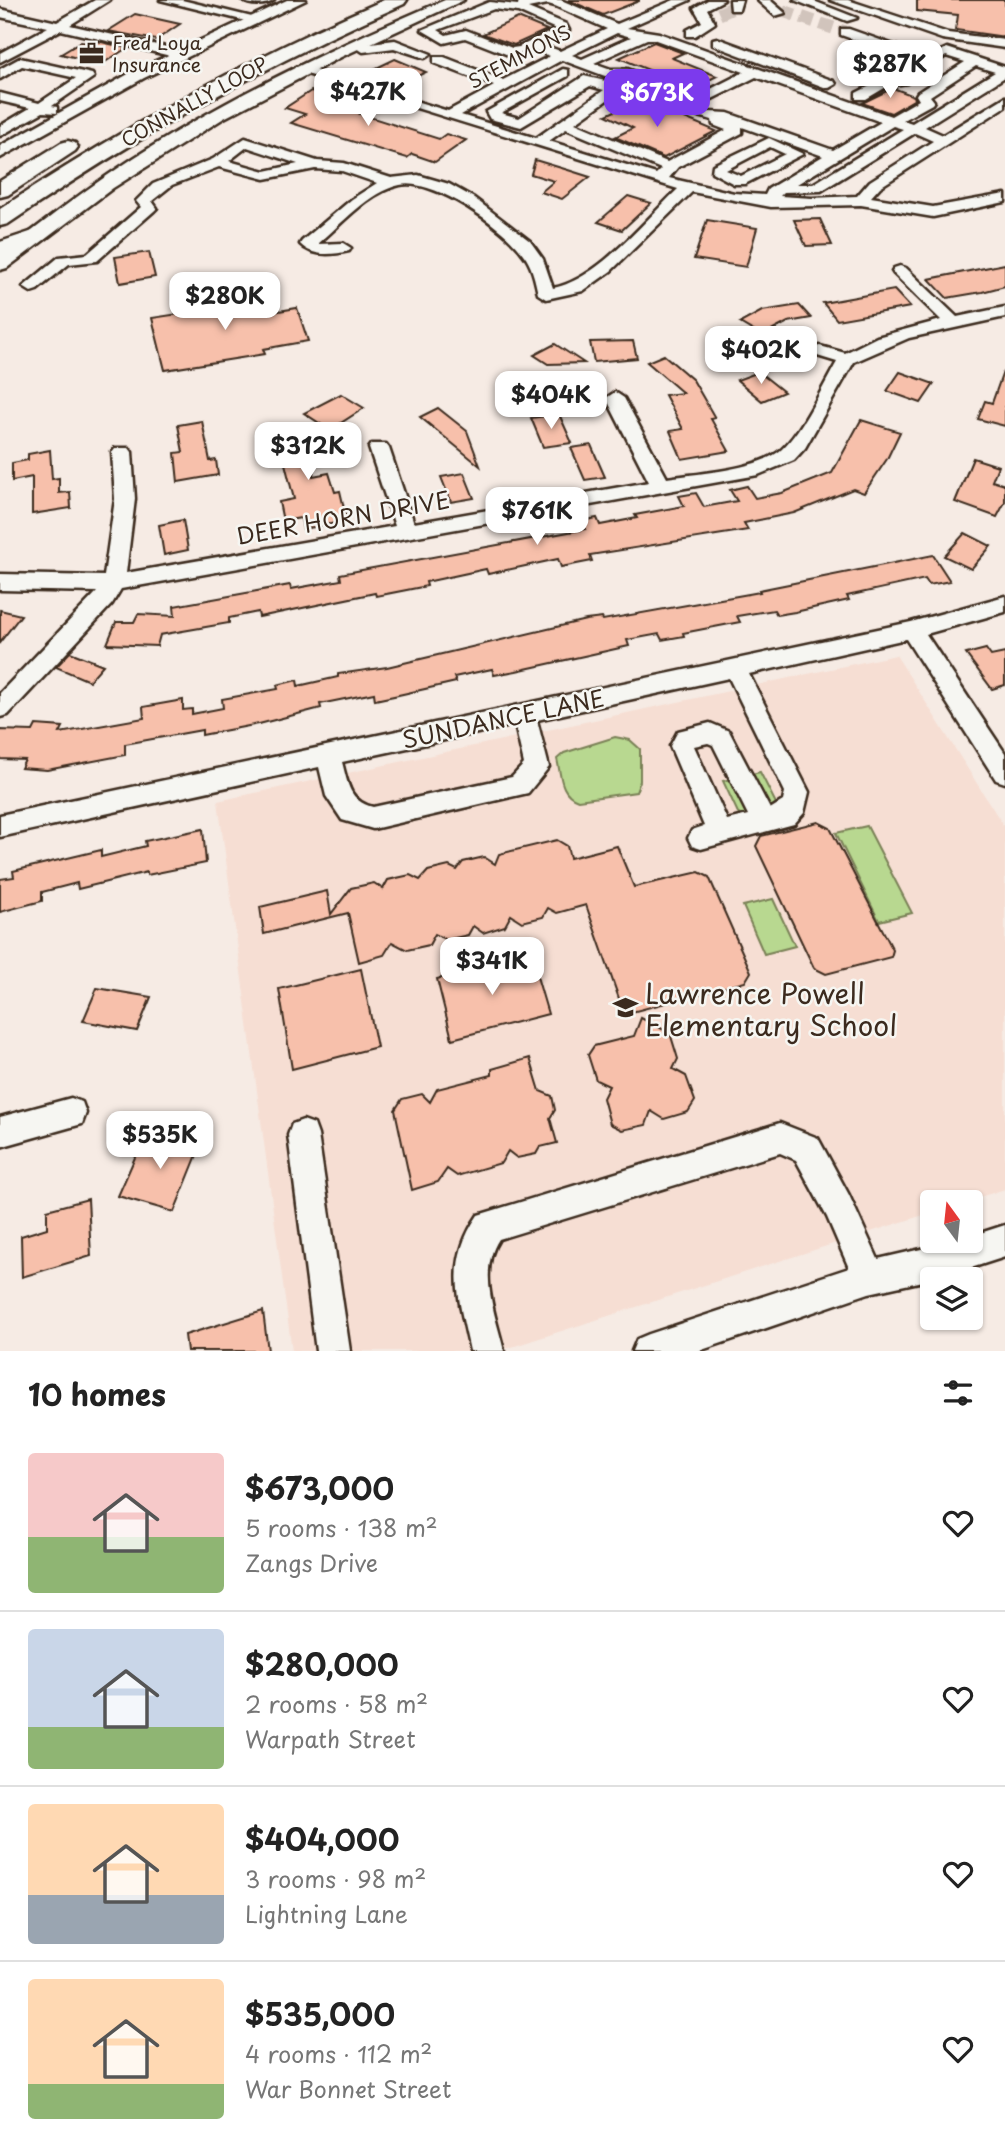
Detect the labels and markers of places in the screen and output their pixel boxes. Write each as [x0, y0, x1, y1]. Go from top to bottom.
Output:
place label: Fred Loya Insurance [112, 28, 202, 78]
office icon: Fred Loya Insurance [78, 39, 106, 67]
pin: $287K [841, 41, 939, 100]
pin: $427K [319, 68, 417, 128]
pin: $673K [608, 69, 706, 129]
pin: $280K [176, 272, 274, 332]
pin: $402K [712, 326, 810, 386]
pin: $404K [502, 372, 600, 431]
pin: $312K [259, 422, 357, 482]
pin: $761K [488, 488, 586, 547]
pin: $341K [443, 937, 541, 997]
place label: Lawrence Powell Elementary School [645, 971, 897, 1046]
school or university icon: Lawrence Powell Elementary School [611, 994, 639, 1022]
pin: $535K [111, 1112, 209, 1171]

